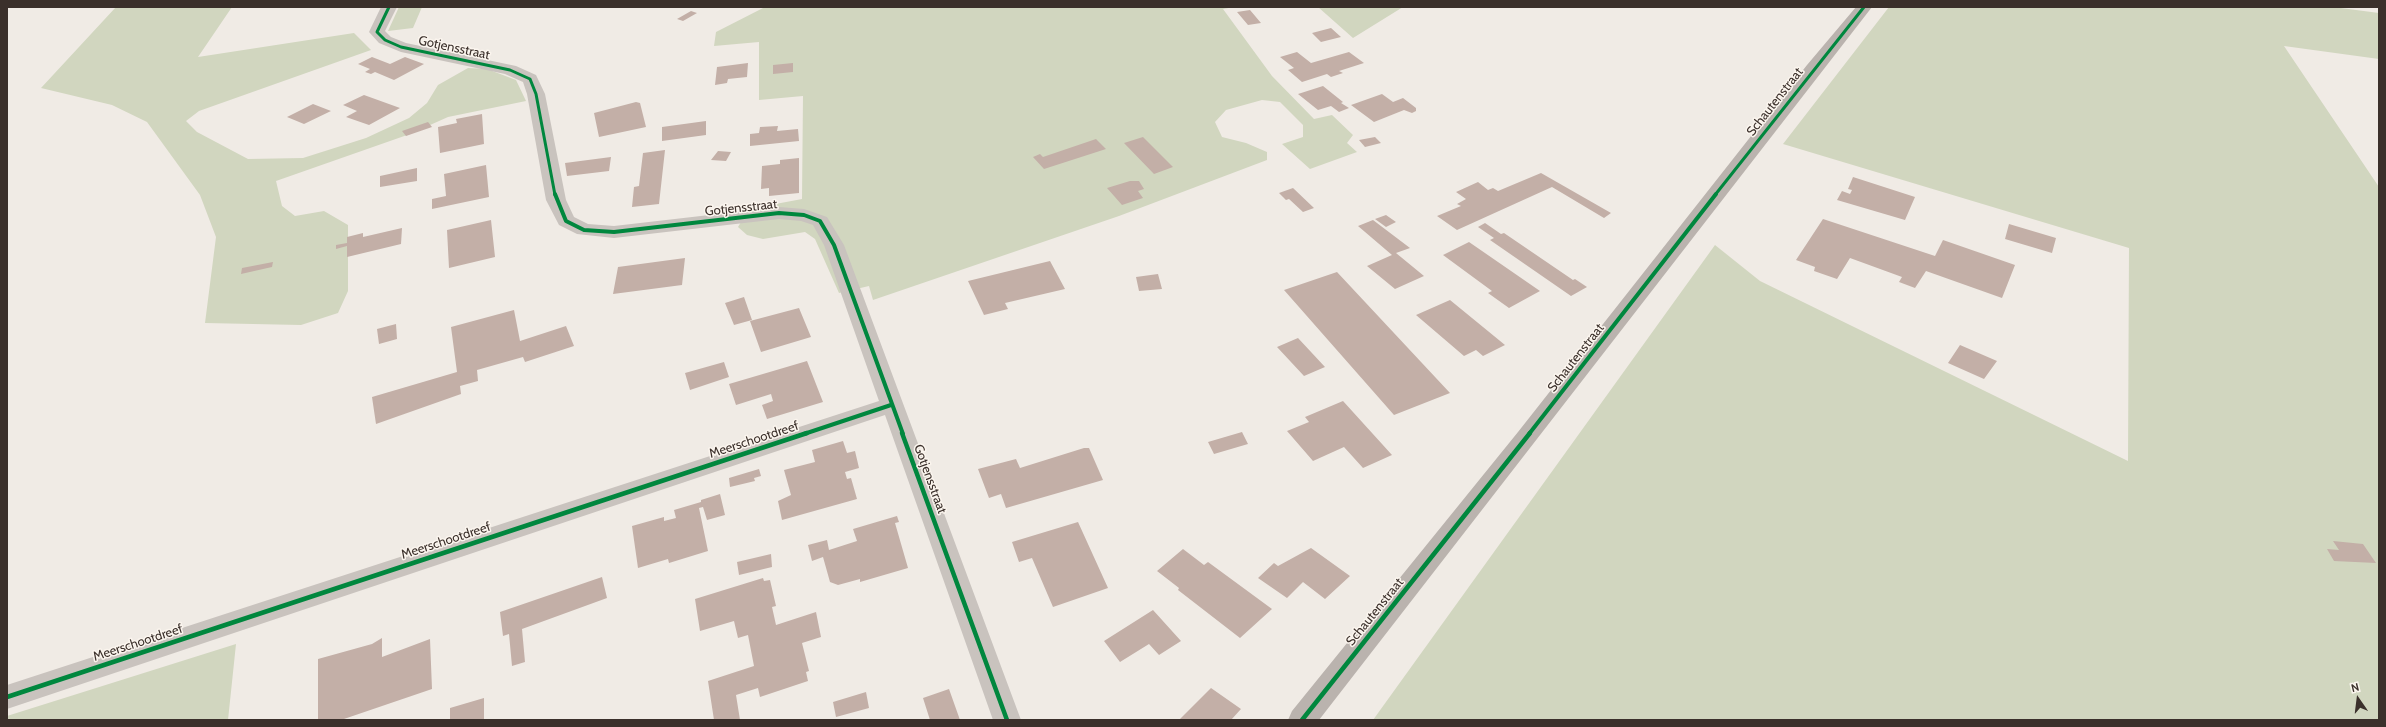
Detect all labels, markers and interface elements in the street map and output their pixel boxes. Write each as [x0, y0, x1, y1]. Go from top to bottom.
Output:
street label: Gotjensstraat [417, 33, 491, 63]
street label: Schautenstraat [1744, 65, 1806, 139]
street label: Gotjensstraat [704, 196, 778, 220]
street label: Schautenstraat [1545, 321, 1607, 395]
street label: Meerschootdreef [707, 418, 801, 462]
street label: Gotjensstraat [910, 442, 950, 516]
street label: Meerschootdreef [399, 519, 493, 563]
street label: Schautenstraat [1343, 575, 1407, 649]
street label: Meerschootdreef [91, 621, 185, 665]
north arrow [2338, 679, 2378, 719]
text: N [2350, 680, 2361, 695]

